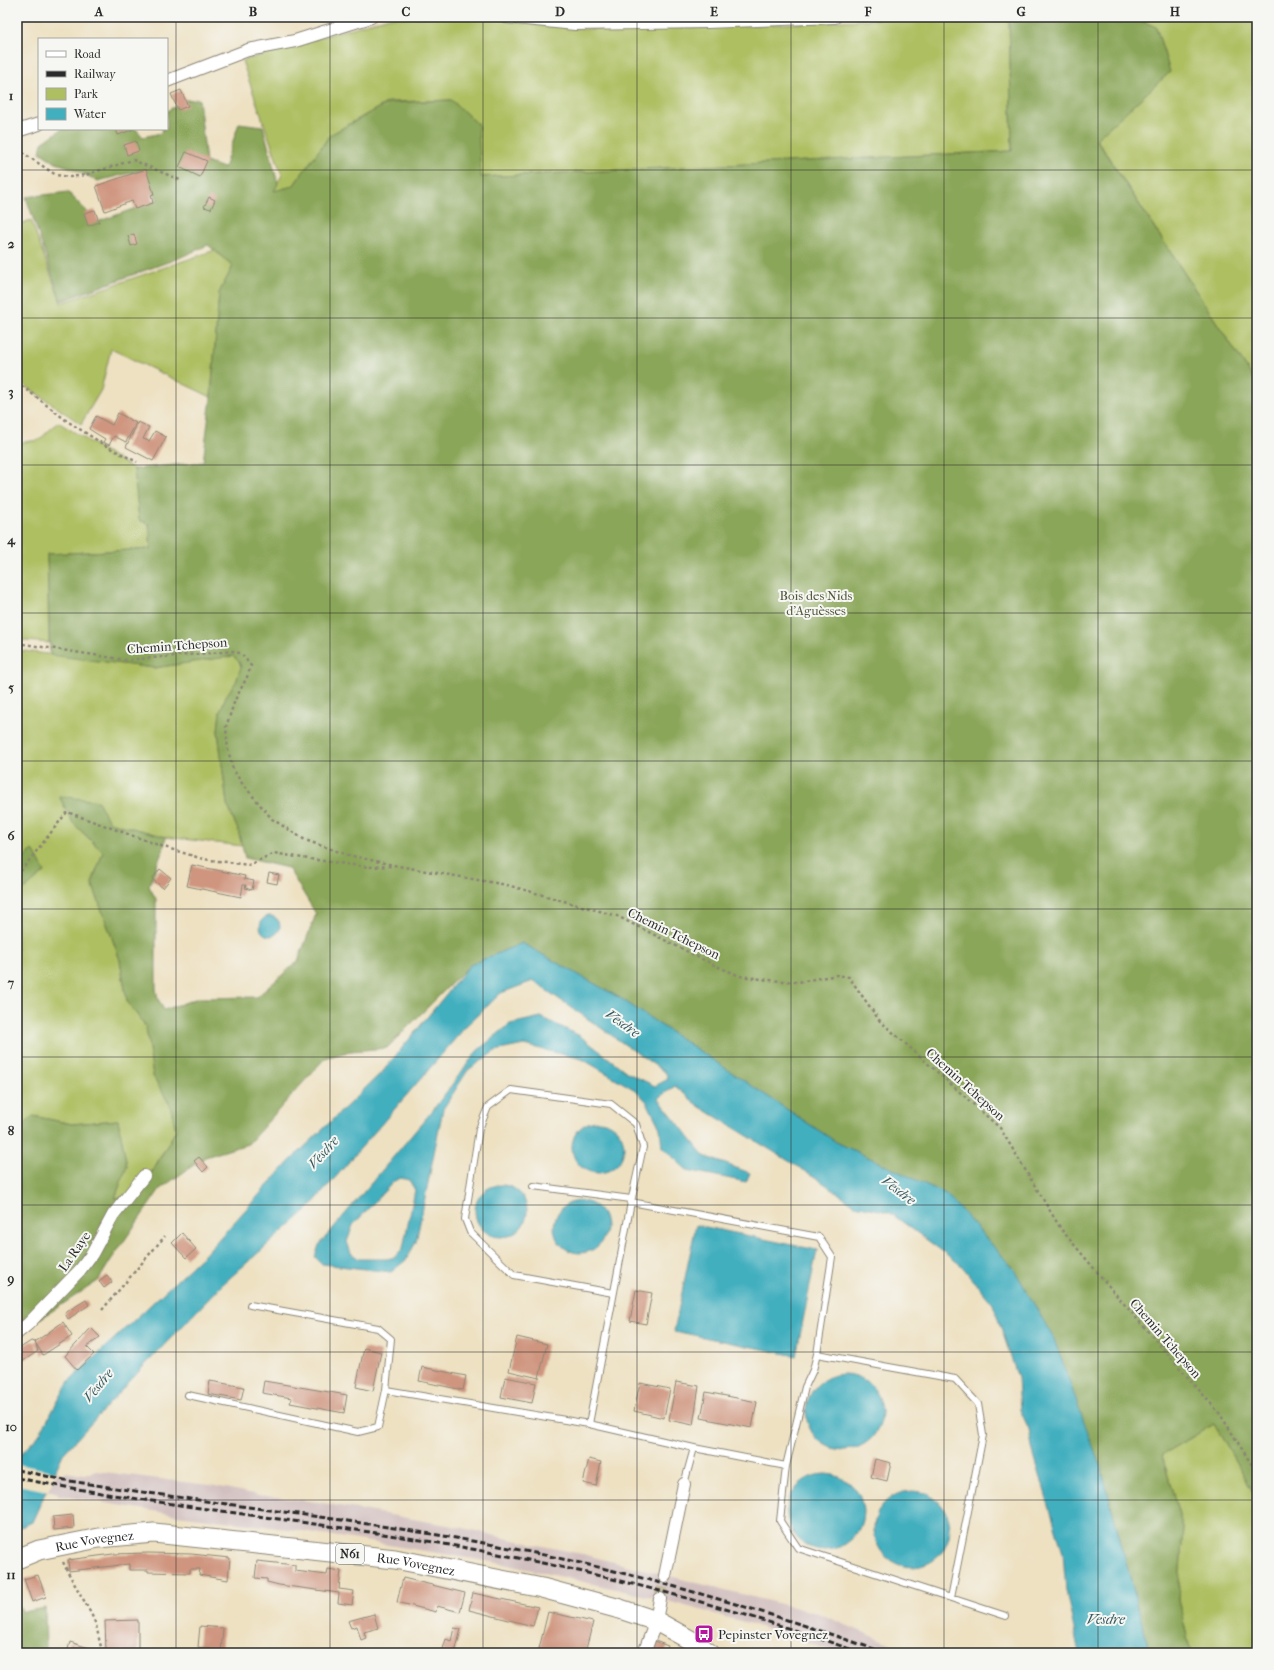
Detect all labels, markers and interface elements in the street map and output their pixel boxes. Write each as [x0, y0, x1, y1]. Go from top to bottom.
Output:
text: A [94, 4, 104, 19]
text: B [249, 4, 258, 19]
text: C [402, 4, 411, 19]
text: D [555, 4, 565, 19]
text: E [710, 4, 718, 19]
text: F [864, 4, 872, 19]
text: G [1016, 4, 1026, 19]
text: H [1170, 4, 1181, 19]
legend [38, 38, 168, 130]
text: Road [74, 47, 101, 61]
text: Railway [74, 67, 116, 81]
text: Park [74, 87, 99, 101]
text: 1 [9, 88, 14, 103]
text: Water [73, 107, 107, 121]
text: 2 [8, 236, 15, 251]
text: 3 [8, 384, 14, 400]
text: 4 [6, 532, 16, 548]
park label: Bois des Nids d'Aguèsses [780, 588, 853, 618]
street label: Chemin Tchepson [126, 634, 228, 656]
text: 5 [8, 680, 14, 695]
text: 6 [7, 828, 15, 843]
street label: Chemin Tchepson [625, 905, 723, 962]
text: 7 [7, 975, 15, 990]
water label: Vesdre [602, 1006, 643, 1041]
street label: Chemin Tchepson [923, 1045, 1008, 1124]
text: 8 [8, 1123, 15, 1138]
water label: Vesdre [304, 1132, 343, 1172]
water label: Vesdre [878, 1172, 919, 1209]
street label: La Raye [55, 1228, 94, 1274]
text: 9 [7, 1271, 15, 1287]
street label: Chemin Tchepson [1127, 1296, 1205, 1381]
water label: Vesdre [80, 1365, 117, 1405]
text: 10 [5, 1419, 17, 1434]
street label: Rue Vovegnez [54, 1528, 134, 1555]
road number: N61 [336, 1544, 364, 1564]
street label: Rue Vovegnez [376, 1550, 456, 1579]
text: 11 [6, 1567, 16, 1582]
water label: Vesdre [1087, 1611, 1125, 1628]
bus stop icon: Pepinster Vovegnez [693, 1623, 715, 1645]
place label: Pepinster Vovegnez [718, 1627, 828, 1642]

